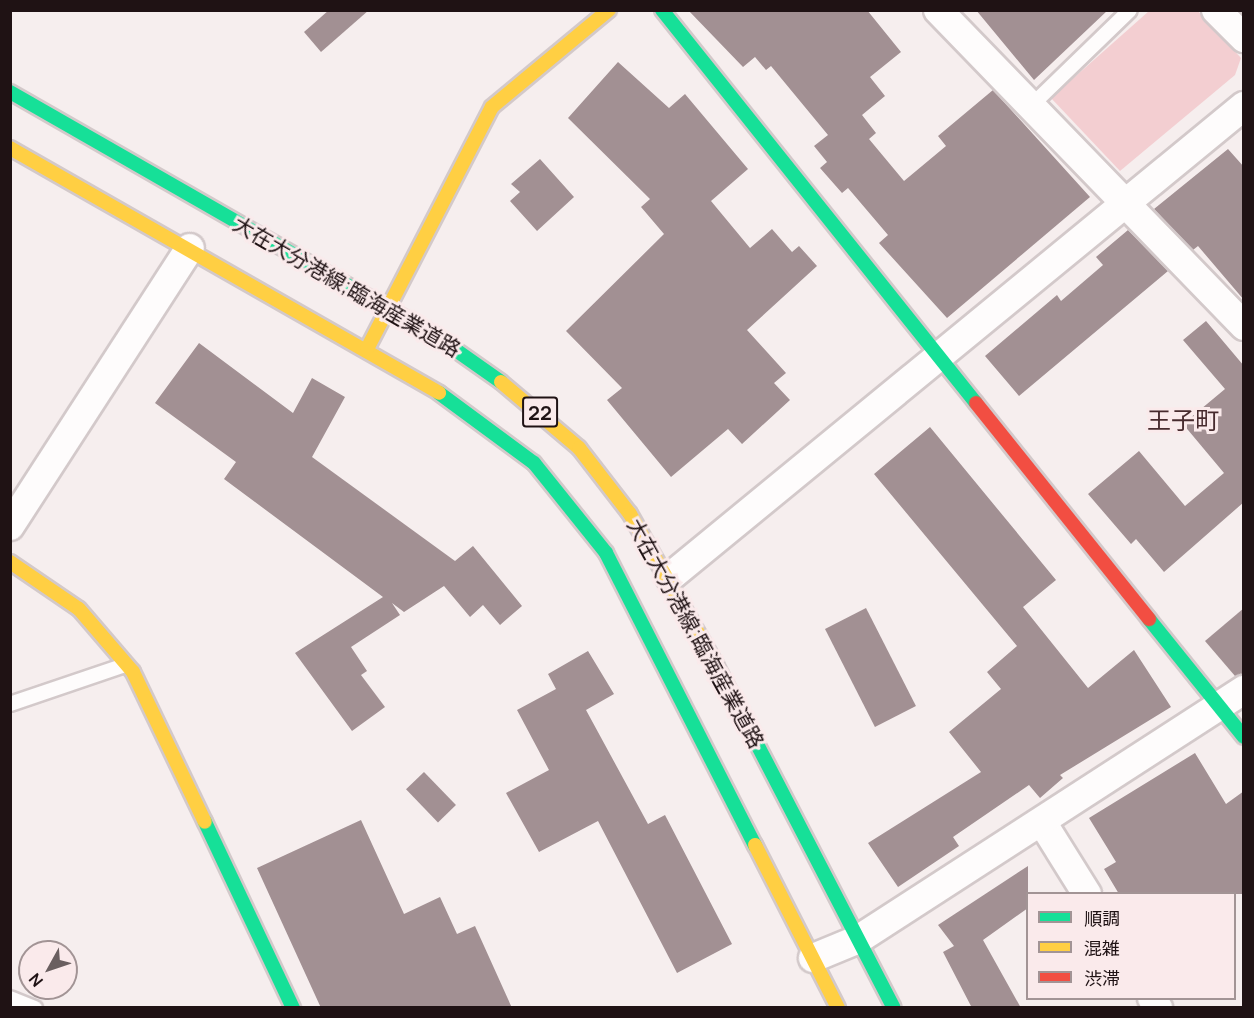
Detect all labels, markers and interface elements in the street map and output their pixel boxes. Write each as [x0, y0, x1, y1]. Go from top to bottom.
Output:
street label: 大在大分港線;臨海産業道路 [229, 210, 465, 362]
road number: 22 [522, 395, 558, 429]
district label: 王子町 [1147, 406, 1219, 434]
street label: 大在大分港線;臨海産業道路 [622, 514, 770, 752]
legend [1026, 892, 1236, 1000]
text: 順調 [1084, 906, 1120, 930]
text: 混雑 [1084, 936, 1120, 960]
north arrow [18, 940, 78, 1000]
text: 渋滞 [1084, 966, 1120, 990]
text: N [24, 969, 48, 992]

